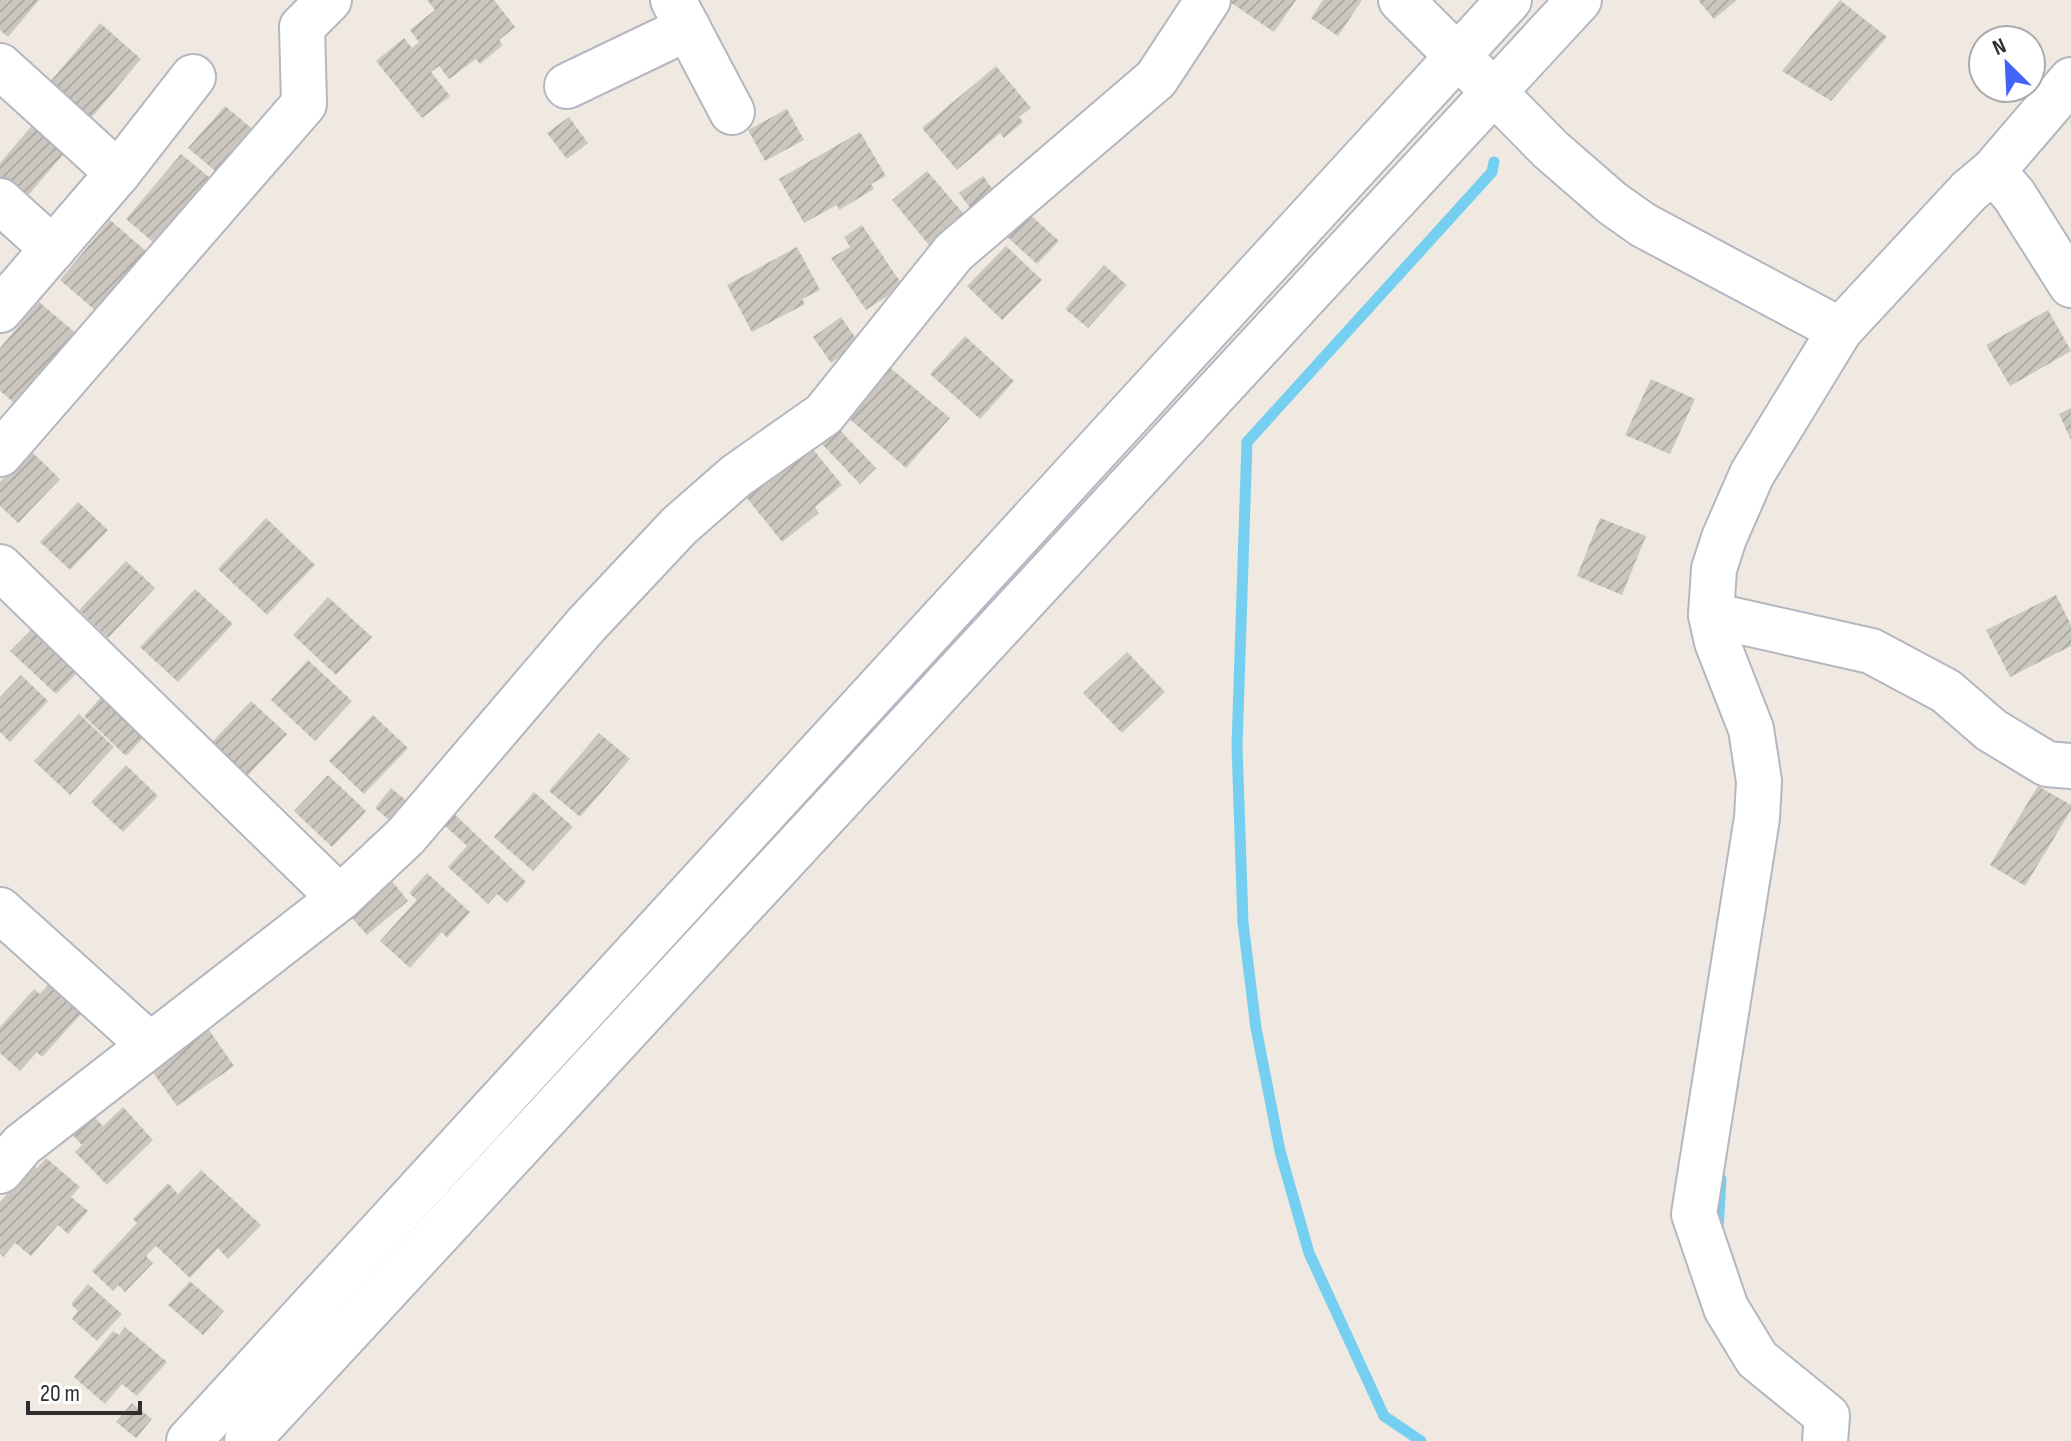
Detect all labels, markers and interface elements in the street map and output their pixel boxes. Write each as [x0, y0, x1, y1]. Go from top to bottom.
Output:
north arrow [1967, 24, 2047, 104]
text: N [1989, 32, 2010, 62]
scale bar [28, 1365, 140, 1415]
text: 20 m [40, 1379, 80, 1408]

